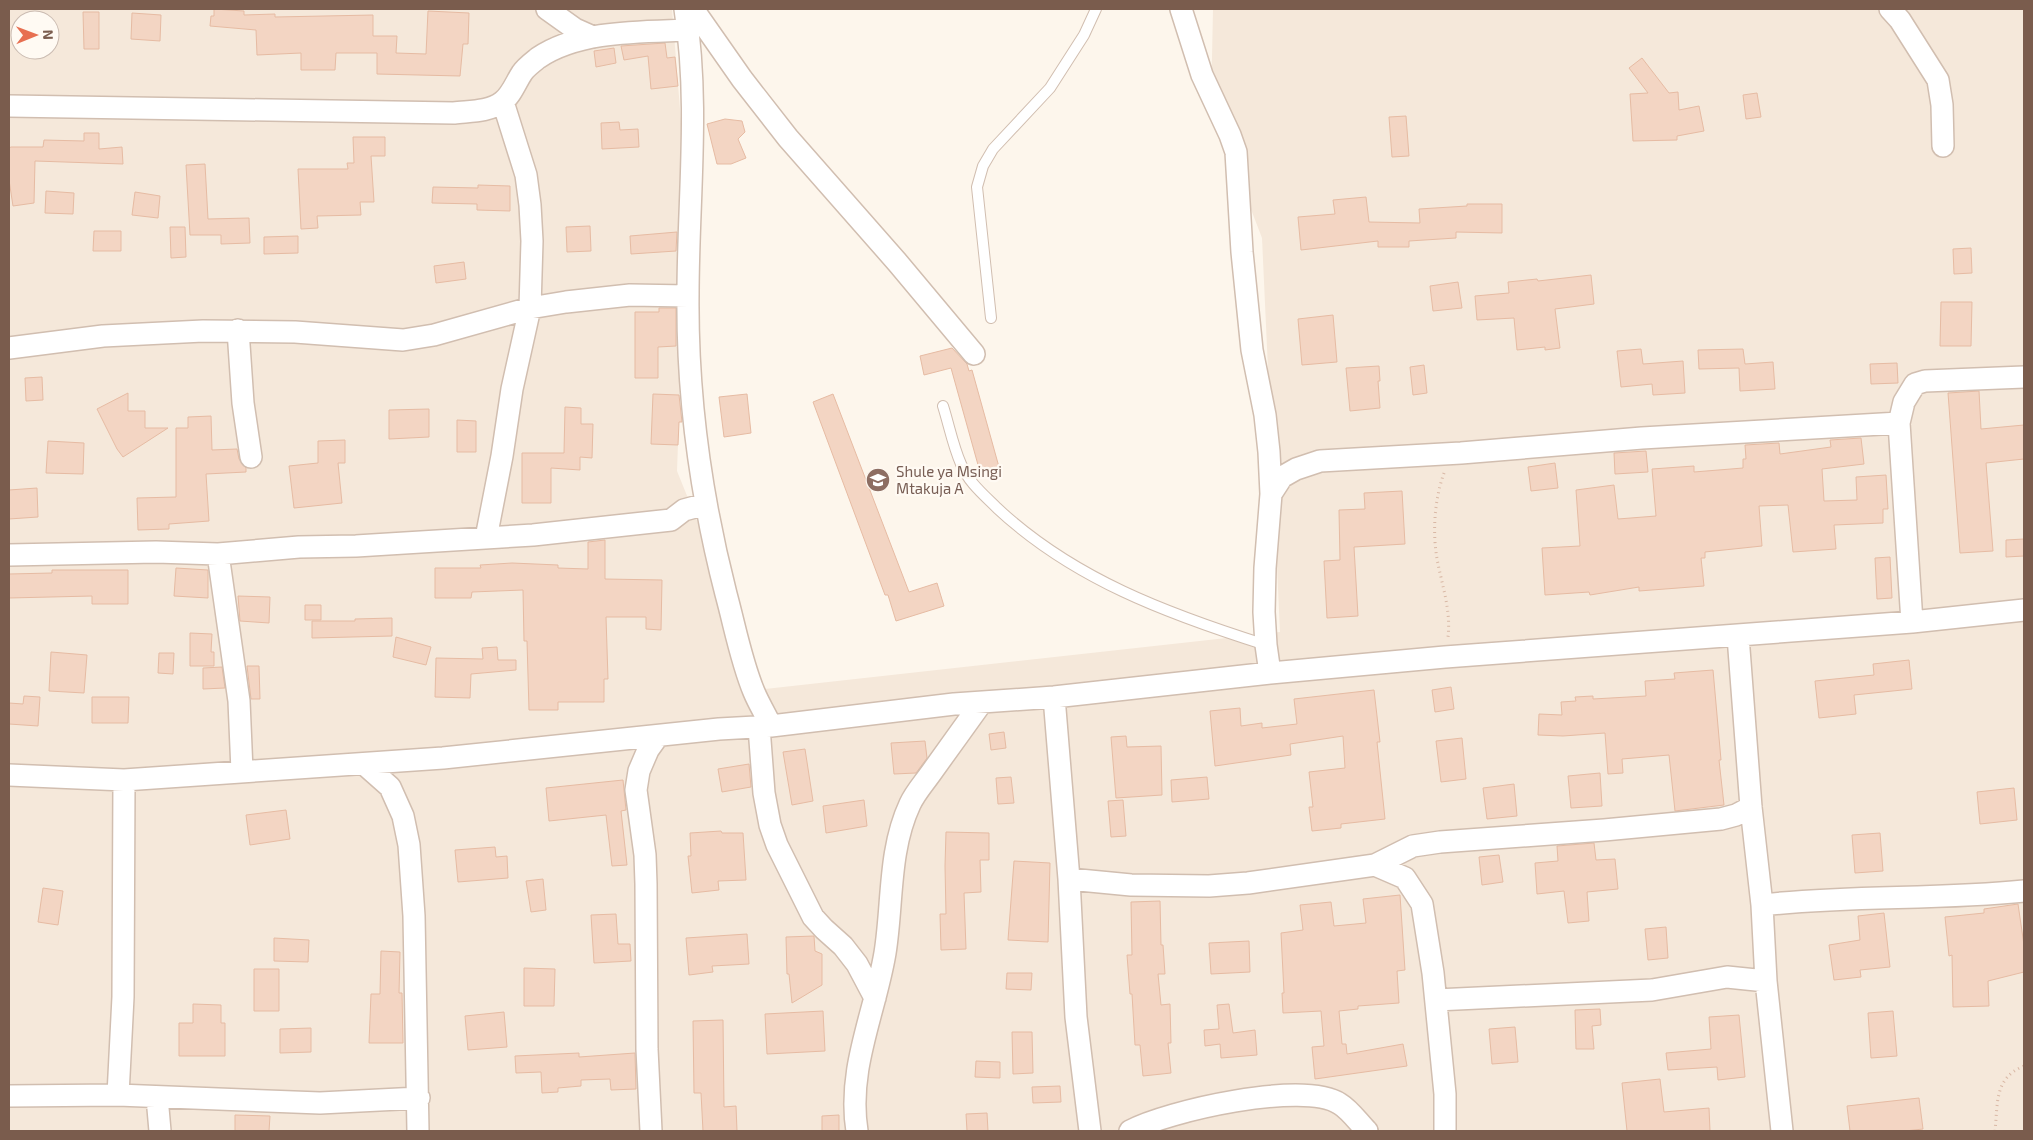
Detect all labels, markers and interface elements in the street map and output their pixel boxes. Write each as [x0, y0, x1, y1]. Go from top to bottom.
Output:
north arrow [10, 10, 60, 60]
text: N [40, 30, 57, 40]
place label: Shule ya Msingi Mtakuja A [896, 462, 1002, 498]
school or university icon: Shule ya Msingi Mtakuja A [865, 467, 891, 493]

